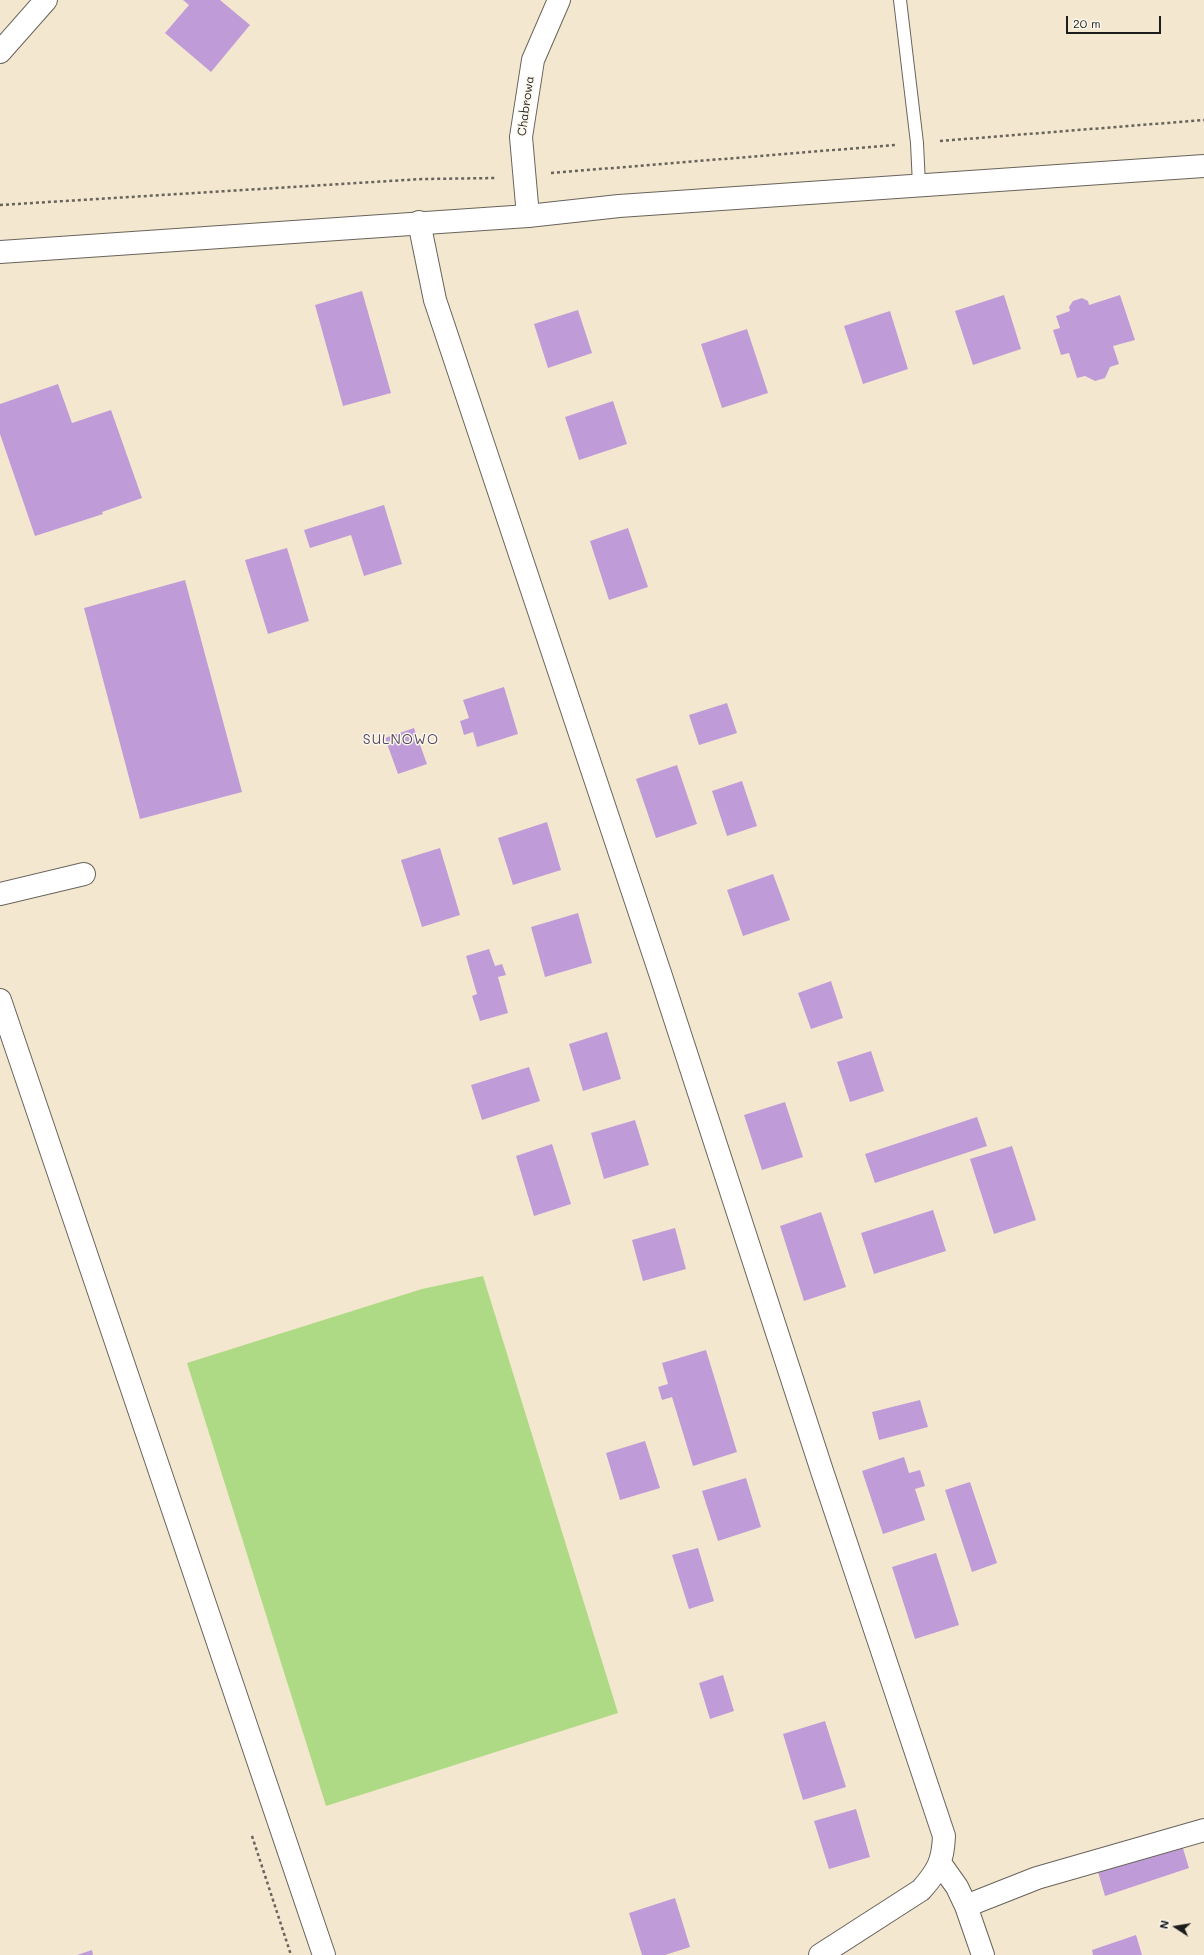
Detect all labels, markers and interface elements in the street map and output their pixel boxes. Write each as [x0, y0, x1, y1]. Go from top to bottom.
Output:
scale bar [1068, 8, 1163, 34]
text: 20 m [1073, 15, 1101, 31]
street label: Chabrowa [515, 75, 537, 137]
district label: SULNOWO [363, 732, 439, 748]
north arrow [1156, 1907, 1196, 1947]
text: N [1156, 1919, 1172, 1930]

